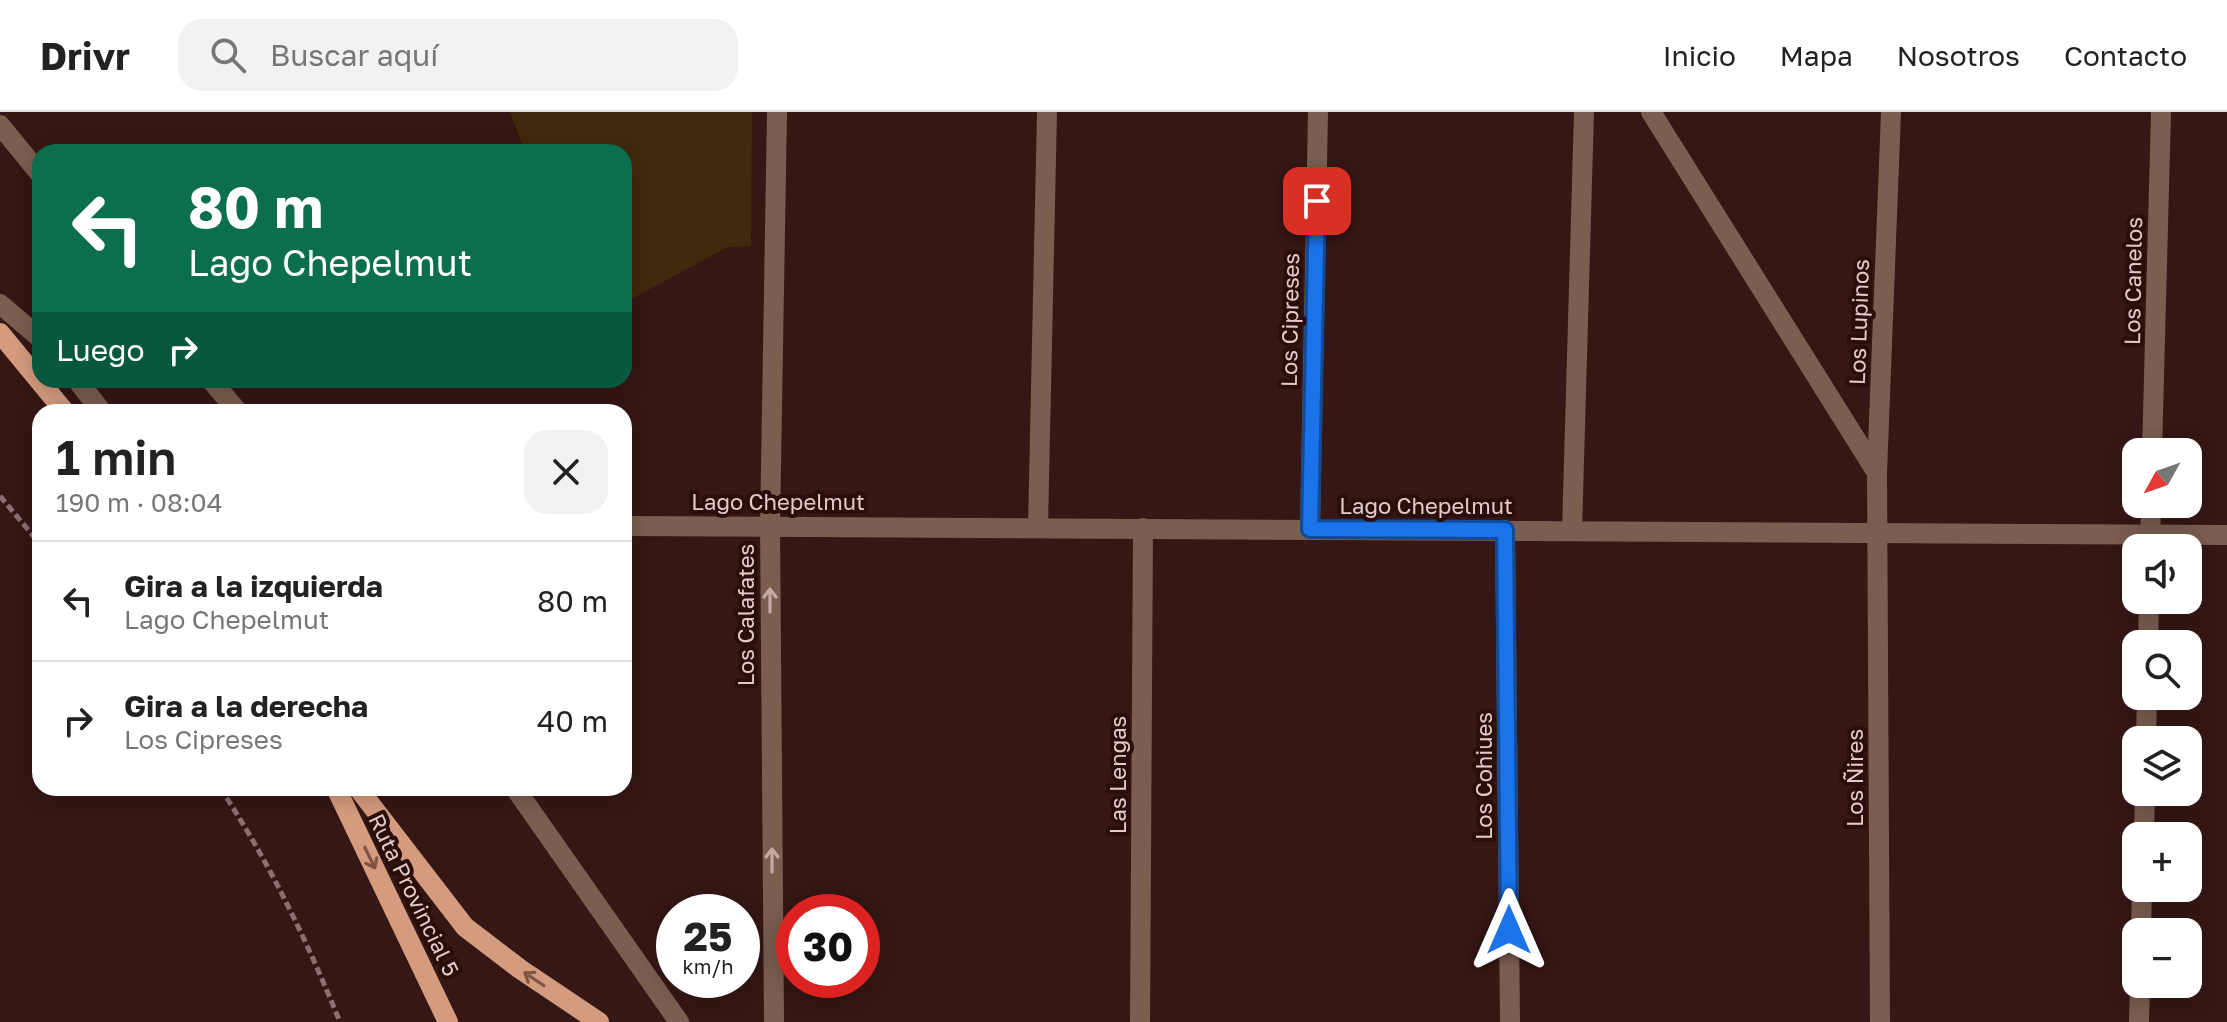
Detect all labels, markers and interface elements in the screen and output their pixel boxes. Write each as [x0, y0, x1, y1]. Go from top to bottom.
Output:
search box [178, 19, 738, 91]
text: Drivr [40, 33, 130, 78]
icon: search [206, 33, 250, 77]
text: Buscar aquí [270, 37, 438, 73]
text: Inicio [1663, 39, 1736, 72]
text: Mapa [1780, 39, 1853, 72]
text: Nosotros [1897, 39, 2020, 72]
text: Contacto [2064, 39, 2187, 72]
pin [1283, 167, 1351, 235]
text: 80 m [188, 173, 323, 240]
icon: left [56, 176, 160, 280]
icon: arrive [1295, 179, 1339, 223]
street label: Los Canelos [2118, 217, 2147, 345]
text: Lago Chepelmut [188, 241, 472, 284]
street label: Los Cipreses [1275, 253, 1304, 387]
street label: Los Lupinos [1843, 259, 1874, 385]
icon: right [161, 328, 205, 372]
text: Luego [56, 332, 145, 368]
text: 1 min [56, 428, 176, 486]
button: close [524, 430, 608, 514]
north arrow [2122, 438, 2202, 518]
map controls [2122, 438, 2202, 998]
text: 190 m · 08:04 [56, 487, 223, 518]
street label: Lago Chepelmut [691, 488, 865, 515]
street label: Lago Chepelmut [1339, 492, 1513, 519]
button: sound [2122, 534, 2202, 614]
street label: Los Calafates [732, 544, 759, 686]
text: Gira a la izquierda [124, 568, 383, 604]
icon: left [56, 579, 100, 623]
text: 80 m [537, 583, 608, 619]
one-way arrow [762, 587, 778, 614]
text: Lago Chepelmut [124, 604, 329, 635]
button: search [2122, 630, 2202, 710]
text: Gira a la derecha [124, 688, 368, 724]
icon: right [56, 699, 100, 743]
text: 40 m [537, 703, 608, 739]
street label: Los Cohiues [1470, 712, 1497, 840]
street label: Las Lengas [1104, 716, 1131, 834]
text: Los Cipreses [124, 724, 283, 755]
button: layers [2122, 726, 2202, 806]
street label: Los Ñires [1841, 729, 1868, 827]
street label: Ruta Provincial 5 [363, 809, 465, 980]
button: + [2122, 822, 2202, 902]
one-way arrow [363, 846, 378, 870]
one-way arrow [764, 847, 780, 874]
position arrow [1467, 888, 1551, 972]
speed limit sign: 30 [776, 894, 880, 998]
text: 25 [684, 912, 732, 960]
button: − [2122, 918, 2202, 998]
text: km/h [683, 954, 733, 978]
one-way arrow [524, 971, 546, 987]

